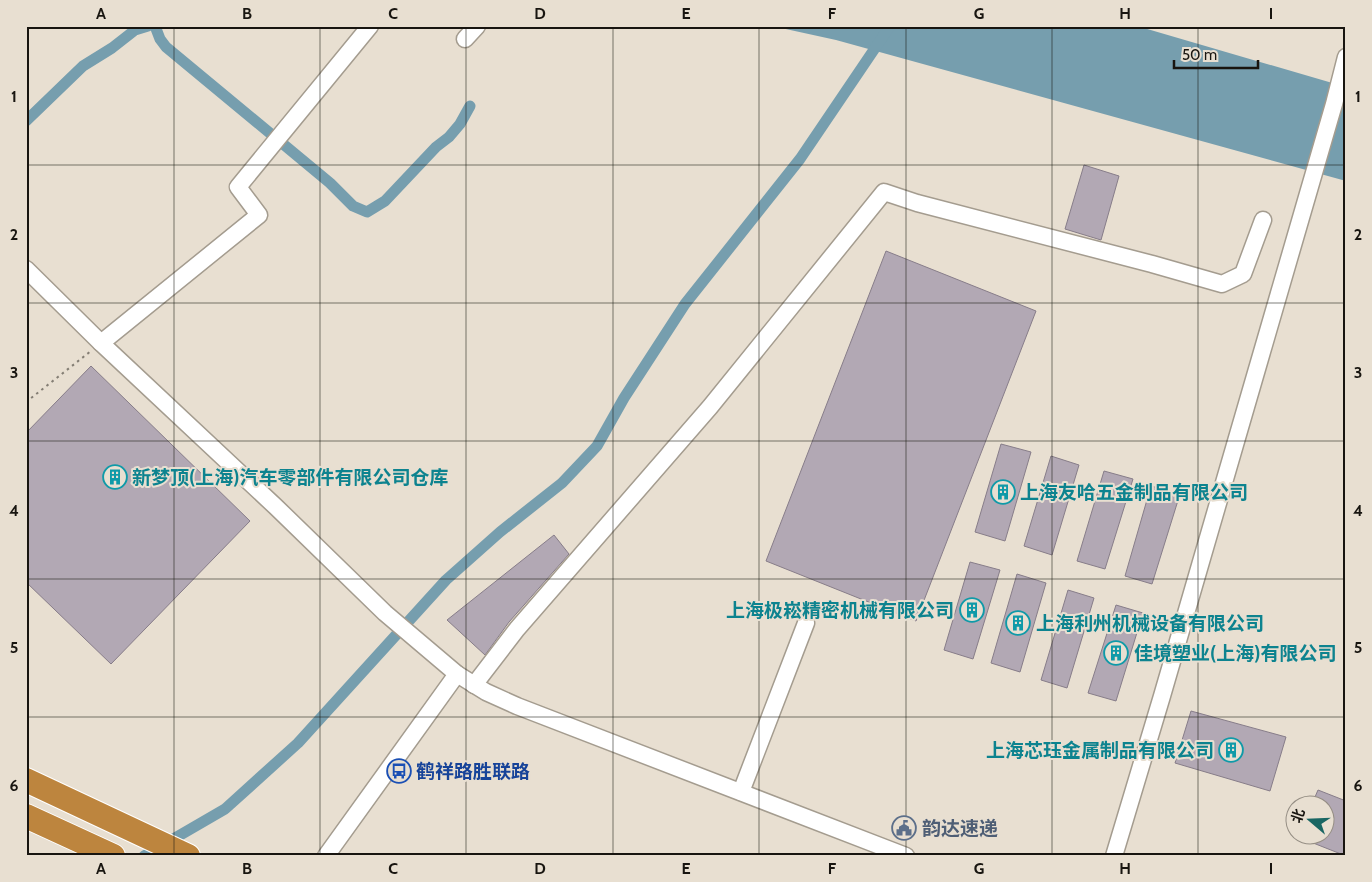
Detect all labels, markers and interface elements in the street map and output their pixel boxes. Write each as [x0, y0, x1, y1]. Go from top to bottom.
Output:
text: A [96, 4, 106, 23]
text: B [242, 4, 252, 23]
text: C [388, 4, 398, 23]
text: D [534, 4, 546, 23]
text: E [681, 4, 691, 23]
text: F [828, 4, 837, 23]
text: G [974, 4, 984, 23]
text: H [1119, 4, 1131, 23]
text: I [1269, 4, 1273, 23]
scale bar [1174, 38, 1258, 70]
text: 50 m [1182, 46, 1217, 64]
text: 1 [11, 87, 17, 106]
text: 1 [1355, 87, 1361, 106]
text: 2 [10, 225, 18, 244]
text: 2 [1354, 225, 1362, 244]
text: 3 [10, 363, 18, 382]
text: 3 [1354, 363, 1362, 382]
building icon: 新梦顶(上海)汽车零部件有限公司仓库 [102, 464, 128, 490]
place label: 新梦顶(上海)汽车零部件有限公司仓库 [132, 466, 448, 489]
building icon: 上海友哈五金制品有限公司 [990, 479, 1016, 505]
place label: 上海友哈五金制品有限公司 [1020, 481, 1248, 504]
text: 4 [9, 501, 19, 520]
text: 4 [1353, 501, 1363, 520]
building icon: 上海极崧精密机械有限公司 [959, 597, 985, 623]
place label: 上海极崧精密机械有限公司 [726, 599, 954, 622]
building icon: 上海利州机械设备有限公司 [1005, 610, 1031, 636]
place label: 上海利州机械设备有限公司 [1036, 612, 1264, 635]
text: 5 [10, 638, 18, 657]
text: 5 [1354, 638, 1362, 657]
building icon: 佳境塑业(上海)有限公司 [1103, 640, 1129, 666]
place label: 佳境塑业(上海)有限公司 [1134, 642, 1336, 665]
building icon: 上海芯珏金属制品有限公司 [1218, 737, 1244, 763]
place label: 上海芯珏金属制品有限公司 [986, 739, 1214, 762]
bus stop icon: 鹤祥路胜联路 [386, 758, 412, 784]
place label: 鹤祥路胜联路 [416, 760, 530, 783]
text: 6 [10, 776, 19, 795]
text: 6 [1354, 776, 1363, 795]
north arrow [1284, 794, 1334, 844]
text: 北 [1287, 806, 1308, 825]
public building icon: 韵达速递 [891, 815, 917, 841]
place label: 韵达速递 [922, 817, 998, 840]
text: A [96, 859, 106, 878]
text: B [242, 859, 252, 878]
text: C [388, 859, 398, 878]
text: D [534, 859, 546, 878]
text: E [681, 859, 691, 878]
text: F [828, 859, 837, 878]
text: G [974, 859, 984, 878]
text: H [1119, 859, 1131, 878]
text: I [1269, 859, 1273, 878]

